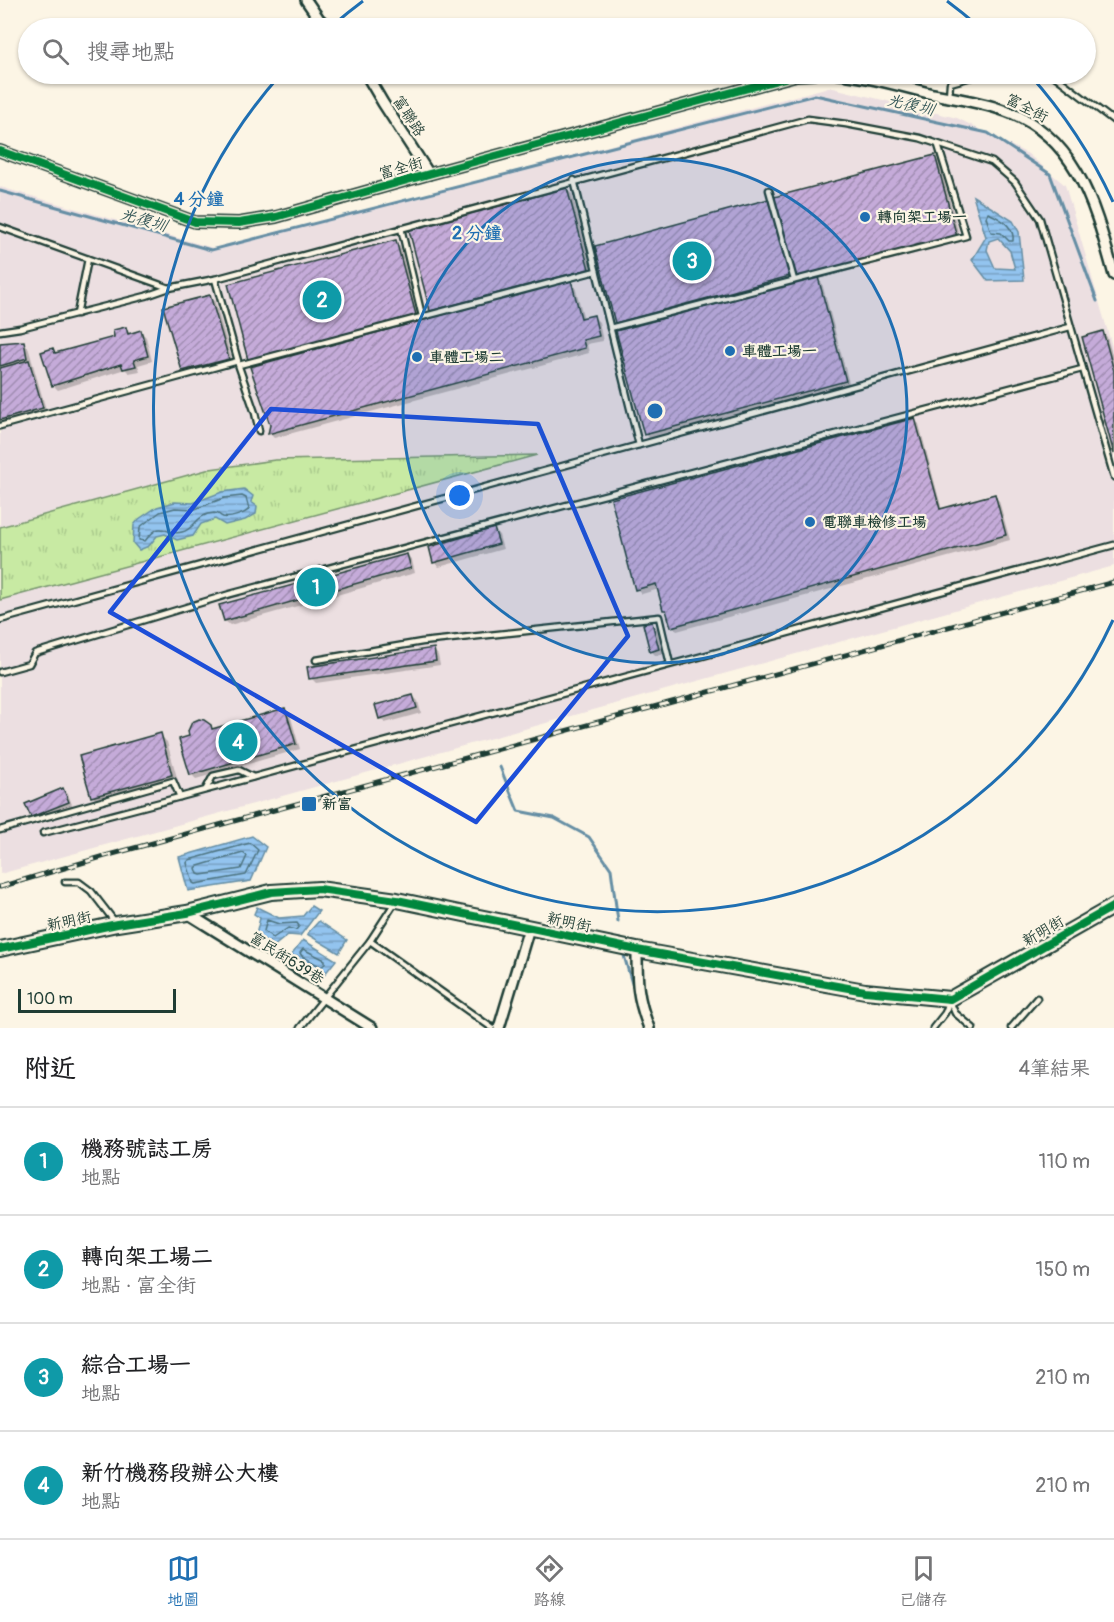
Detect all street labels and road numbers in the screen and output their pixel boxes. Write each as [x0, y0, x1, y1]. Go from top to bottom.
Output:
street label: 富全街 [1002, 90, 1051, 127]
street label: 富聯路 [388, 92, 429, 140]
street label: 富全街 [377, 153, 425, 184]
street label: 新明街 [45, 908, 93, 935]
street label: 新明街 [545, 909, 593, 936]
street label: 新明街 [1019, 912, 1067, 951]
street label: 富民街639巷 [246, 928, 328, 989]

